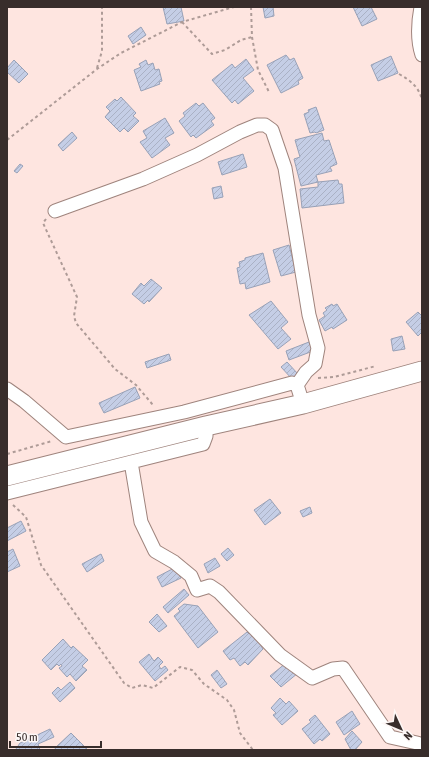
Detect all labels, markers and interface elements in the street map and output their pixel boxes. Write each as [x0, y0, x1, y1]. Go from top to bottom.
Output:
north arrow [381, 709, 421, 749]
scale bar [10, 723, 101, 749]
text: N [402, 729, 415, 742]
text: 50 m [16, 730, 38, 744]

